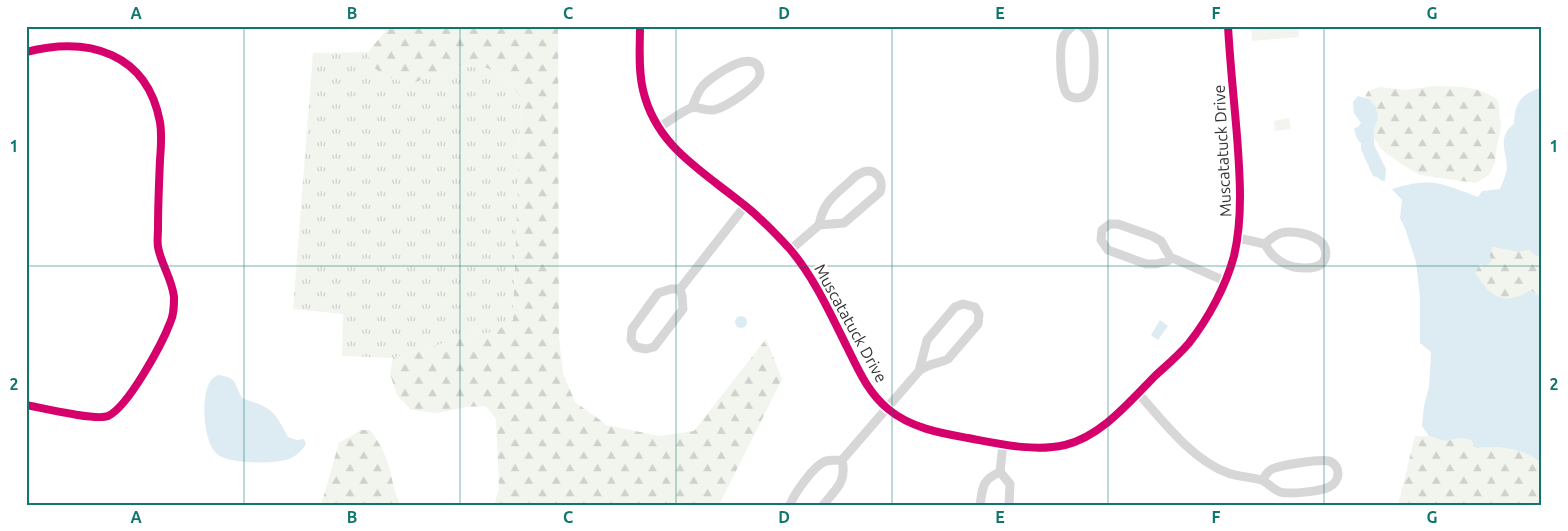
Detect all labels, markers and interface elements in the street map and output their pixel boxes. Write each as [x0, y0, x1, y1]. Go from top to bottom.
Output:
text: A [130, 4, 142, 22]
text: B [347, 4, 357, 22]
text: C [563, 4, 573, 22]
text: D [778, 4, 790, 22]
text: E [995, 4, 1005, 22]
text: F [1212, 4, 1221, 22]
text: G [1426, 4, 1438, 22]
street label: Muscatatuck Drive [1210, 84, 1234, 218]
text: 1 [9, 137, 19, 155]
text: 1 [1549, 137, 1559, 155]
street label: Muscatatuck Drive [811, 261, 891, 385]
text: 2 [9, 375, 19, 393]
text: 2 [1549, 375, 1559, 393]
text: A [130, 508, 142, 526]
text: B [347, 508, 357, 526]
text: C [563, 508, 573, 526]
text: D [778, 508, 790, 526]
text: E [995, 508, 1005, 526]
text: F [1212, 508, 1221, 526]
text: G [1426, 508, 1438, 526]

